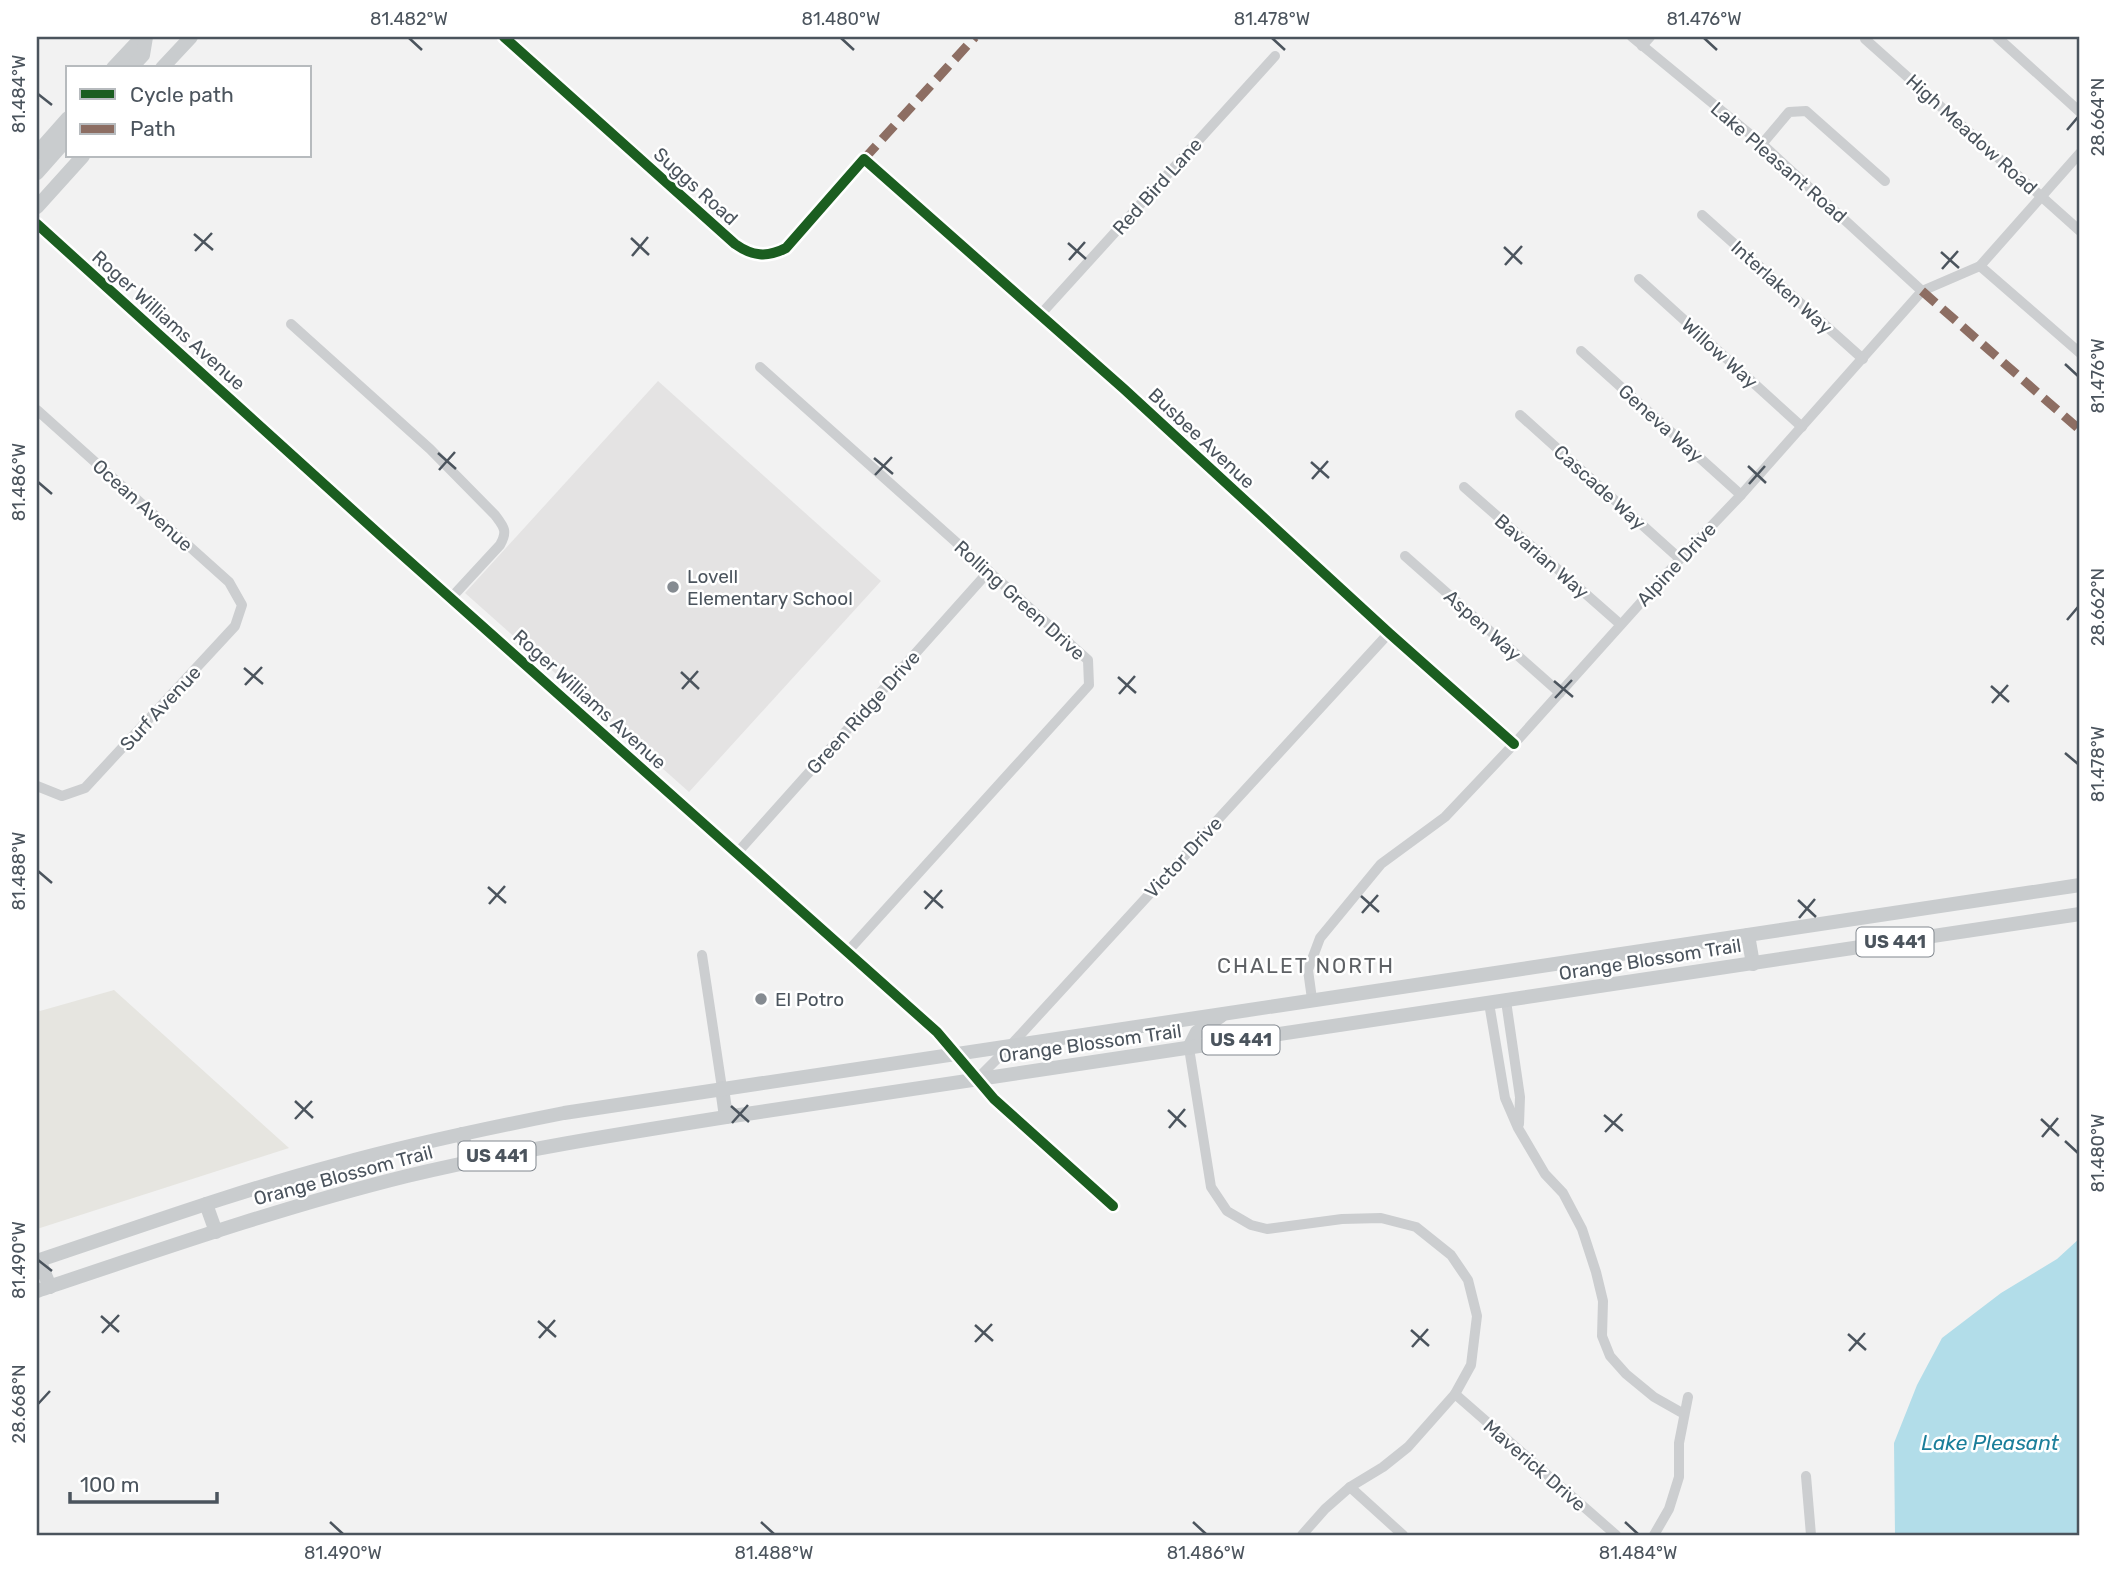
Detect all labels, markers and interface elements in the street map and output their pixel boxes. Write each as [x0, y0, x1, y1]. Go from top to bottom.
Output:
text: 81.482°W [370, 8, 448, 30]
text: 81.480°W [802, 8, 880, 30]
text: 81.478°W [1234, 8, 1310, 30]
text: 81.476°W [1666, 8, 1742, 30]
text: 81.484°W [8, 55, 30, 133]
legend [66, 66, 312, 158]
street label: High Meadow Road [1901, 69, 2042, 199]
text: 28.664°N [2087, 78, 2109, 156]
text: Cycle path [130, 82, 234, 107]
street label: Lake Pleasant Road [1706, 97, 1851, 228]
text: Path [130, 116, 176, 141]
street label: Red Bird Lane [1108, 133, 1207, 240]
street label: Suggs Road [649, 143, 742, 230]
street label: Interlaken Way [1726, 236, 1837, 339]
street label: Roger Williams Avenue [87, 246, 250, 395]
street label: Willow Way [1677, 313, 1762, 394]
text: 81.476°W [2087, 338, 2109, 414]
street label: Geneva Way [1614, 379, 1708, 467]
street label: Busbee Avenue [1144, 383, 1260, 494]
street label: Cascade Way [1549, 440, 1650, 535]
text: 81.486°W [8, 443, 30, 521]
street label: Ocean Avenue [88, 454, 197, 556]
street label: Bavarian Way [1490, 509, 1594, 604]
street label: Alpine Drive [1632, 518, 1721, 611]
street label: Rolling Green Drive [950, 536, 1090, 665]
place label: Lovell Elementary School [687, 565, 853, 610]
text: 28.662°N [2087, 568, 2109, 646]
marker: Lovell Elementary School [665, 579, 681, 595]
street label: Aspen Way [1439, 585, 1526, 666]
street label: Roger Williams Avenue [508, 625, 671, 774]
street label: Green Ridge Drive [802, 646, 925, 779]
street label: Surf Avenue [115, 661, 206, 756]
text: 81.478°W [2087, 726, 2109, 802]
street label: Victor Drive [1140, 812, 1227, 903]
text: 81.488°W [8, 832, 30, 910]
road number: US 441 [1856, 928, 1934, 957]
street label: Orange Blossom Trail [1557, 934, 1743, 985]
district label: CHALET NORTH [1217, 953, 1395, 978]
place label: El Potro [775, 988, 844, 1011]
marker: El Potro [753, 991, 769, 1007]
street label: Orange Blossom Trail [997, 1019, 1183, 1068]
road number: US 441 [1202, 1026, 1280, 1055]
text: 81.480°W [2087, 1114, 2109, 1192]
street label: Orange Blossom Trail [251, 1141, 435, 1210]
road number: US 441 [458, 1142, 536, 1170]
text: 81.490°W [8, 1221, 30, 1299]
text: 28.668°N [8, 1365, 30, 1443]
street label: Maverick Drive [1479, 1415, 1591, 1516]
water label: Lake Pleasant [1921, 1430, 2060, 1455]
scale bar [70, 1460, 217, 1504]
text: 100 m [80, 1472, 139, 1497]
text: 81.490°W [304, 1542, 382, 1564]
text: 81.488°W [735, 1542, 813, 1564]
text: 81.486°W [1167, 1542, 1245, 1564]
text: 81.484°W [1599, 1542, 1677, 1564]

